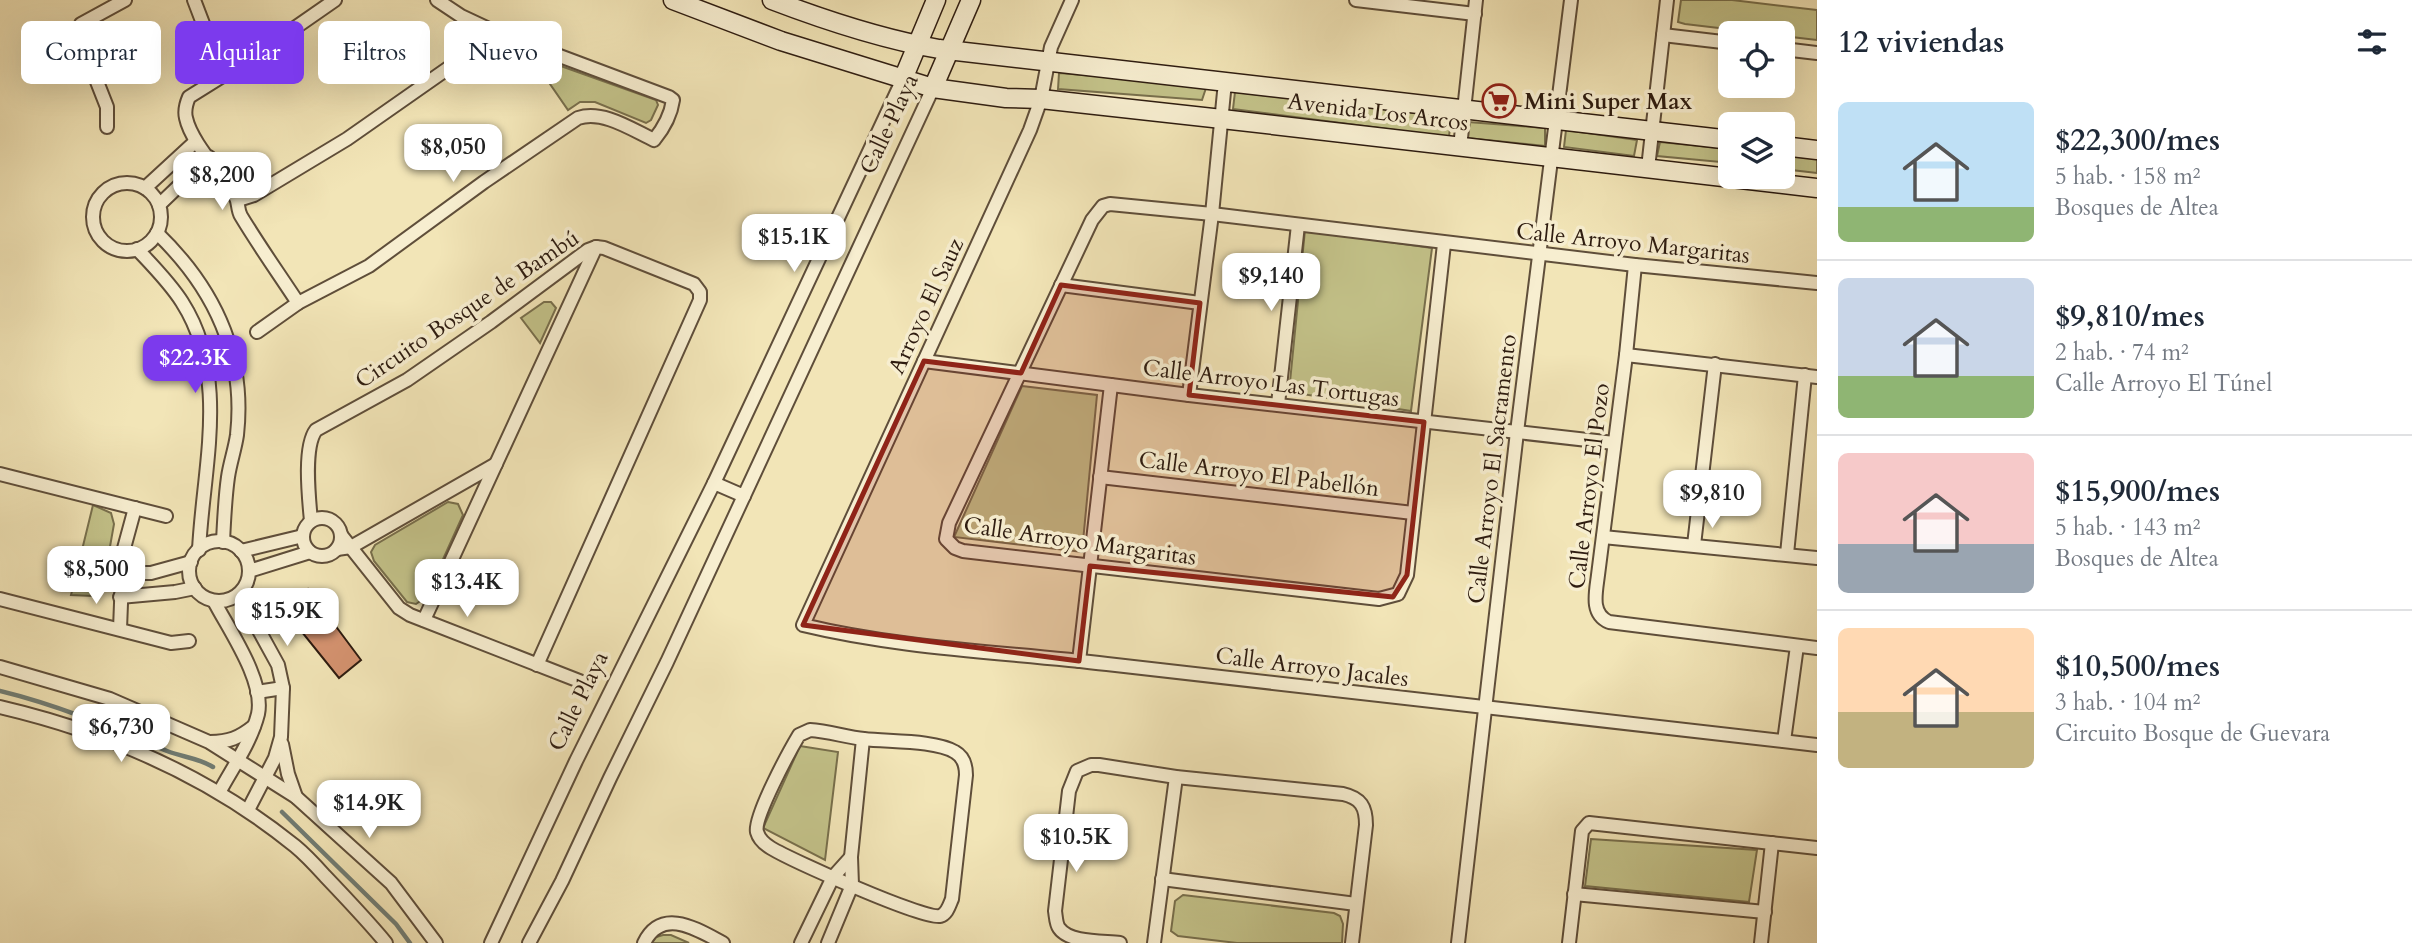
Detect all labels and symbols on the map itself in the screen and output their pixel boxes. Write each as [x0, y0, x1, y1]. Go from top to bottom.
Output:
street label: Calle Playa [852, 69, 926, 179]
supermarket icon: Mini Super Max [1480, 82, 1518, 120]
street label: Avenida Los Arcos [1286, 86, 1470, 138]
place label: Mini Super Max [1524, 86, 1693, 117]
pin: $8,050 [396, 124, 510, 184]
pin: $8,200 [165, 152, 279, 212]
pin: $15.1K [737, 215, 851, 274]
street label: Calle Arroyo Margaritas [1515, 215, 1751, 271]
street label: Circuito Bosque de Bambú [349, 222, 585, 396]
street label: Arroyo El Sauz [881, 233, 971, 379]
pin: $9,140 [1214, 254, 1328, 313]
street label: Calle Arroyo El Sacramento [1460, 332, 1524, 606]
pin: $22.3K [138, 336, 252, 395]
street label: Calle Arroyo Las Tortugas [1141, 352, 1401, 414]
street label: Calle Arroyo El Pozo [1561, 381, 1617, 591]
street label: Calle Arroyo El Pabellón [1137, 444, 1381, 504]
pin: $9,810 [1655, 470, 1769, 530]
street label: Calle Arroyo Margaritas [962, 509, 1198, 573]
pin: $8,500 [39, 546, 153, 606]
pin: $13.4K [410, 560, 524, 619]
pin: $15.9K [230, 588, 344, 648]
street label: Calle Arroyo Jacales [1214, 640, 1410, 694]
street label: Calle Playa [541, 646, 615, 756]
pin: $6,730 [64, 704, 178, 764]
pin: $14.9K [312, 780, 426, 840]
pin: $10.5K [1019, 814, 1133, 874]

